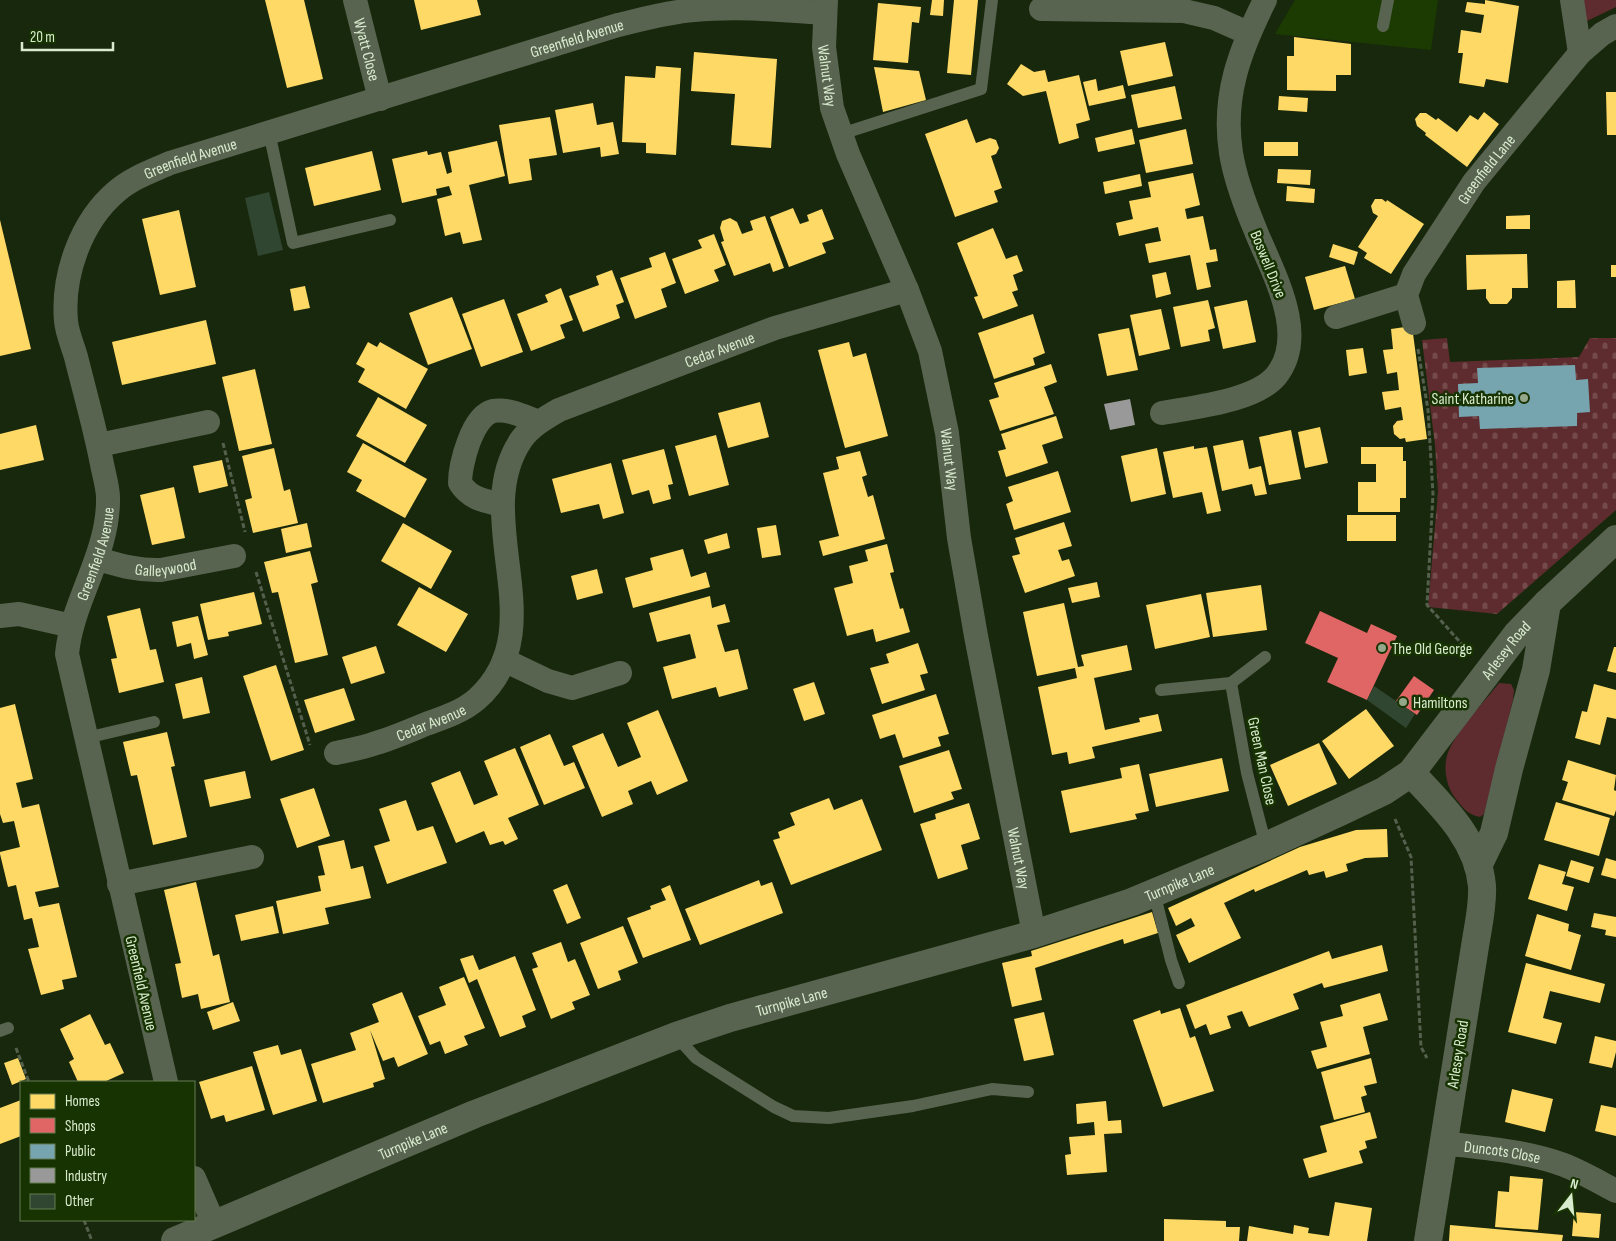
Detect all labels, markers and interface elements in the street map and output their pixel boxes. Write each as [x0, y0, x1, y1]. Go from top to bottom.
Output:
street label: Wyatt Close [349, 16, 383, 83]
street label: Greenfield Avenue [528, 16, 626, 62]
scale bar [22, 20, 114, 52]
text: 20 m [30, 28, 55, 47]
street label: Walnut Way [813, 44, 840, 108]
street label: Greenfield Lane [1454, 131, 1520, 208]
street label: Greenfield Avenue [141, 135, 239, 184]
street label: Boswell Drive [1245, 228, 1290, 301]
street label: Cedar Avenue [682, 329, 758, 372]
place label: Saint Katharine [1432, 390, 1514, 409]
marker: Saint Katharine [1518, 392, 1530, 404]
street label: Walnut Way [936, 427, 962, 492]
street label: Greenfield Avenue [73, 506, 119, 604]
street label: Galleywood [134, 555, 198, 581]
street label: Arlesey Road [1477, 618, 1535, 684]
place label: The Old George [1392, 640, 1472, 659]
marker: The Old George [1376, 642, 1388, 654]
place label: Hamiltons [1413, 694, 1468, 713]
marker: Hamiltons [1397, 696, 1409, 708]
street label: Cedar Avenue [394, 701, 470, 746]
street label: Green Man Close [1243, 716, 1280, 807]
street label: Walnut Way [1002, 826, 1033, 891]
street label: Turnpike Lane [1142, 861, 1217, 907]
street label: Greenfield Avenue [120, 934, 161, 1033]
street label: Turnpike Lane [754, 984, 830, 1021]
street label: Arlesey Road [1444, 1019, 1473, 1091]
legend [20, 1081, 195, 1221]
text: Homes [65, 1092, 100, 1111]
text: Shops [65, 1117, 96, 1136]
street label: Turnpike Lane [376, 1119, 451, 1165]
street label: Duncots Close [1463, 1138, 1542, 1168]
text: Public [65, 1142, 96, 1161]
text: Industry [65, 1167, 107, 1186]
north arrow [1546, 1171, 1596, 1221]
text: N [1569, 1175, 1580, 1193]
text: Other [65, 1192, 94, 1211]

